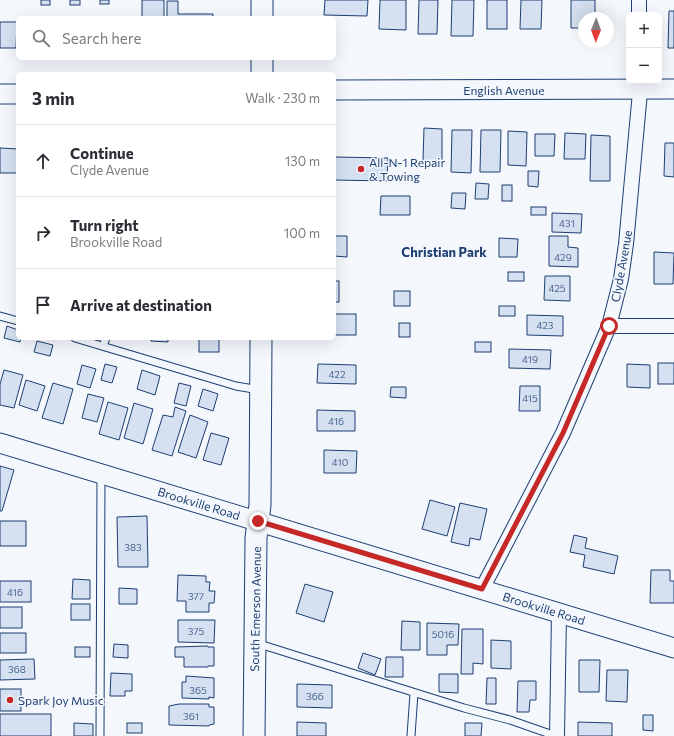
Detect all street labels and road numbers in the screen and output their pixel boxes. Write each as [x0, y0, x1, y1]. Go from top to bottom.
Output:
street label: English Avenue [463, 83, 545, 97]
street label: Clyde Avenue [608, 229, 634, 303]
street label: Brookville Road [156, 484, 242, 522]
street label: South Emerson Avenue [247, 546, 263, 672]
street label: Brookville Road [501, 589, 587, 627]

